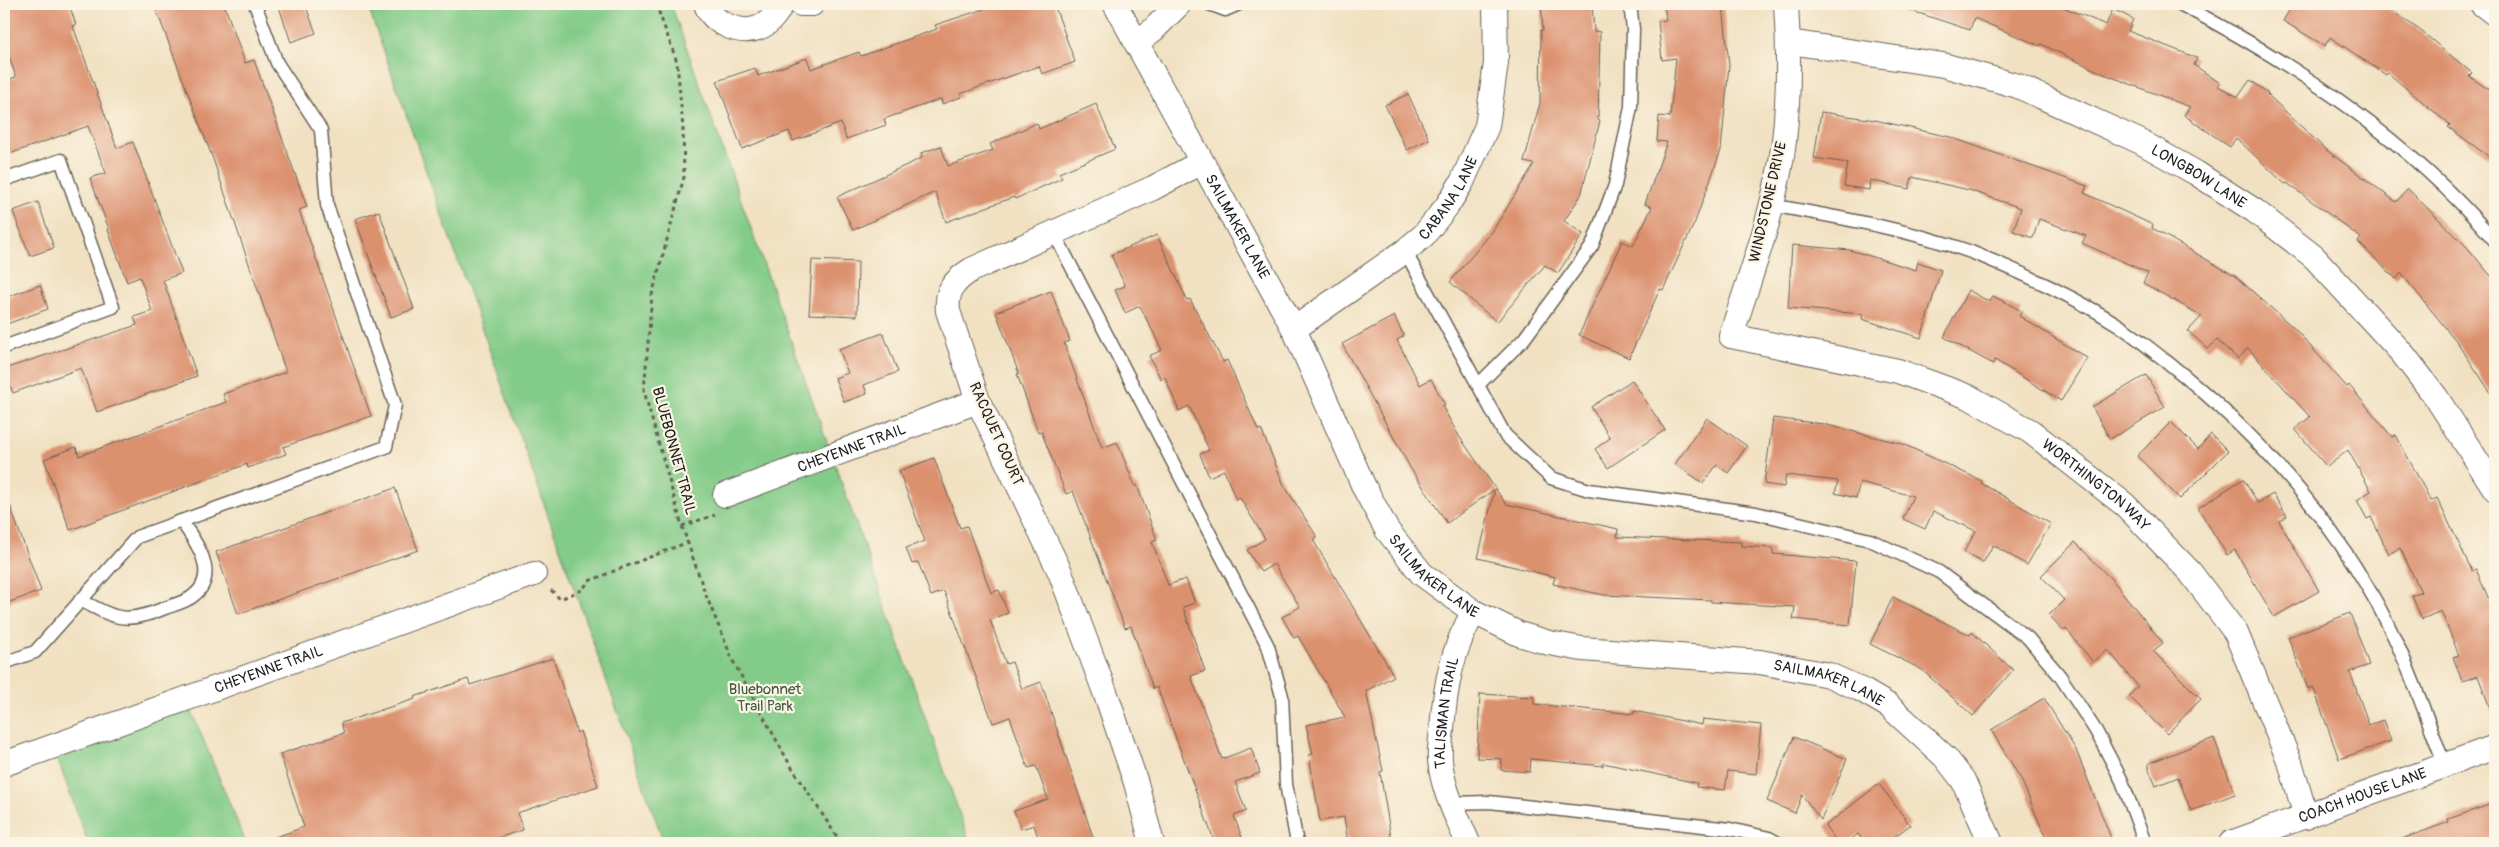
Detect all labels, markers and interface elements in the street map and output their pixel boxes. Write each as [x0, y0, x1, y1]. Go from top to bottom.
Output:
street label: WINDSTONE DRIVE [1745, 140, 1791, 264]
street label: LONGBOW LANE [2148, 140, 2250, 213]
street label: CABANA LANE [1414, 153, 1482, 244]
street label: SAILMAKER LANE [1201, 171, 1274, 282]
street label: RACQUET COURT [965, 379, 1027, 489]
street label: BLUEBONNET TRAIL [648, 385, 700, 517]
street label: CHEYENNE TRAIL [795, 419, 908, 477]
street label: WORTHINGTON WAY [2038, 435, 2155, 535]
street label: SAILMAKER LANE [1385, 530, 1482, 622]
street label: CHEYENNE TRAIL [212, 641, 325, 697]
street label: TALISMAN TRAIL [1430, 654, 1463, 769]
street label: SAILMAKER LANE [1772, 655, 1888, 711]
park label: Bluebonnet Trail Park [729, 680, 802, 716]
street label: COACH HOUSE LANE [2296, 763, 2429, 827]

